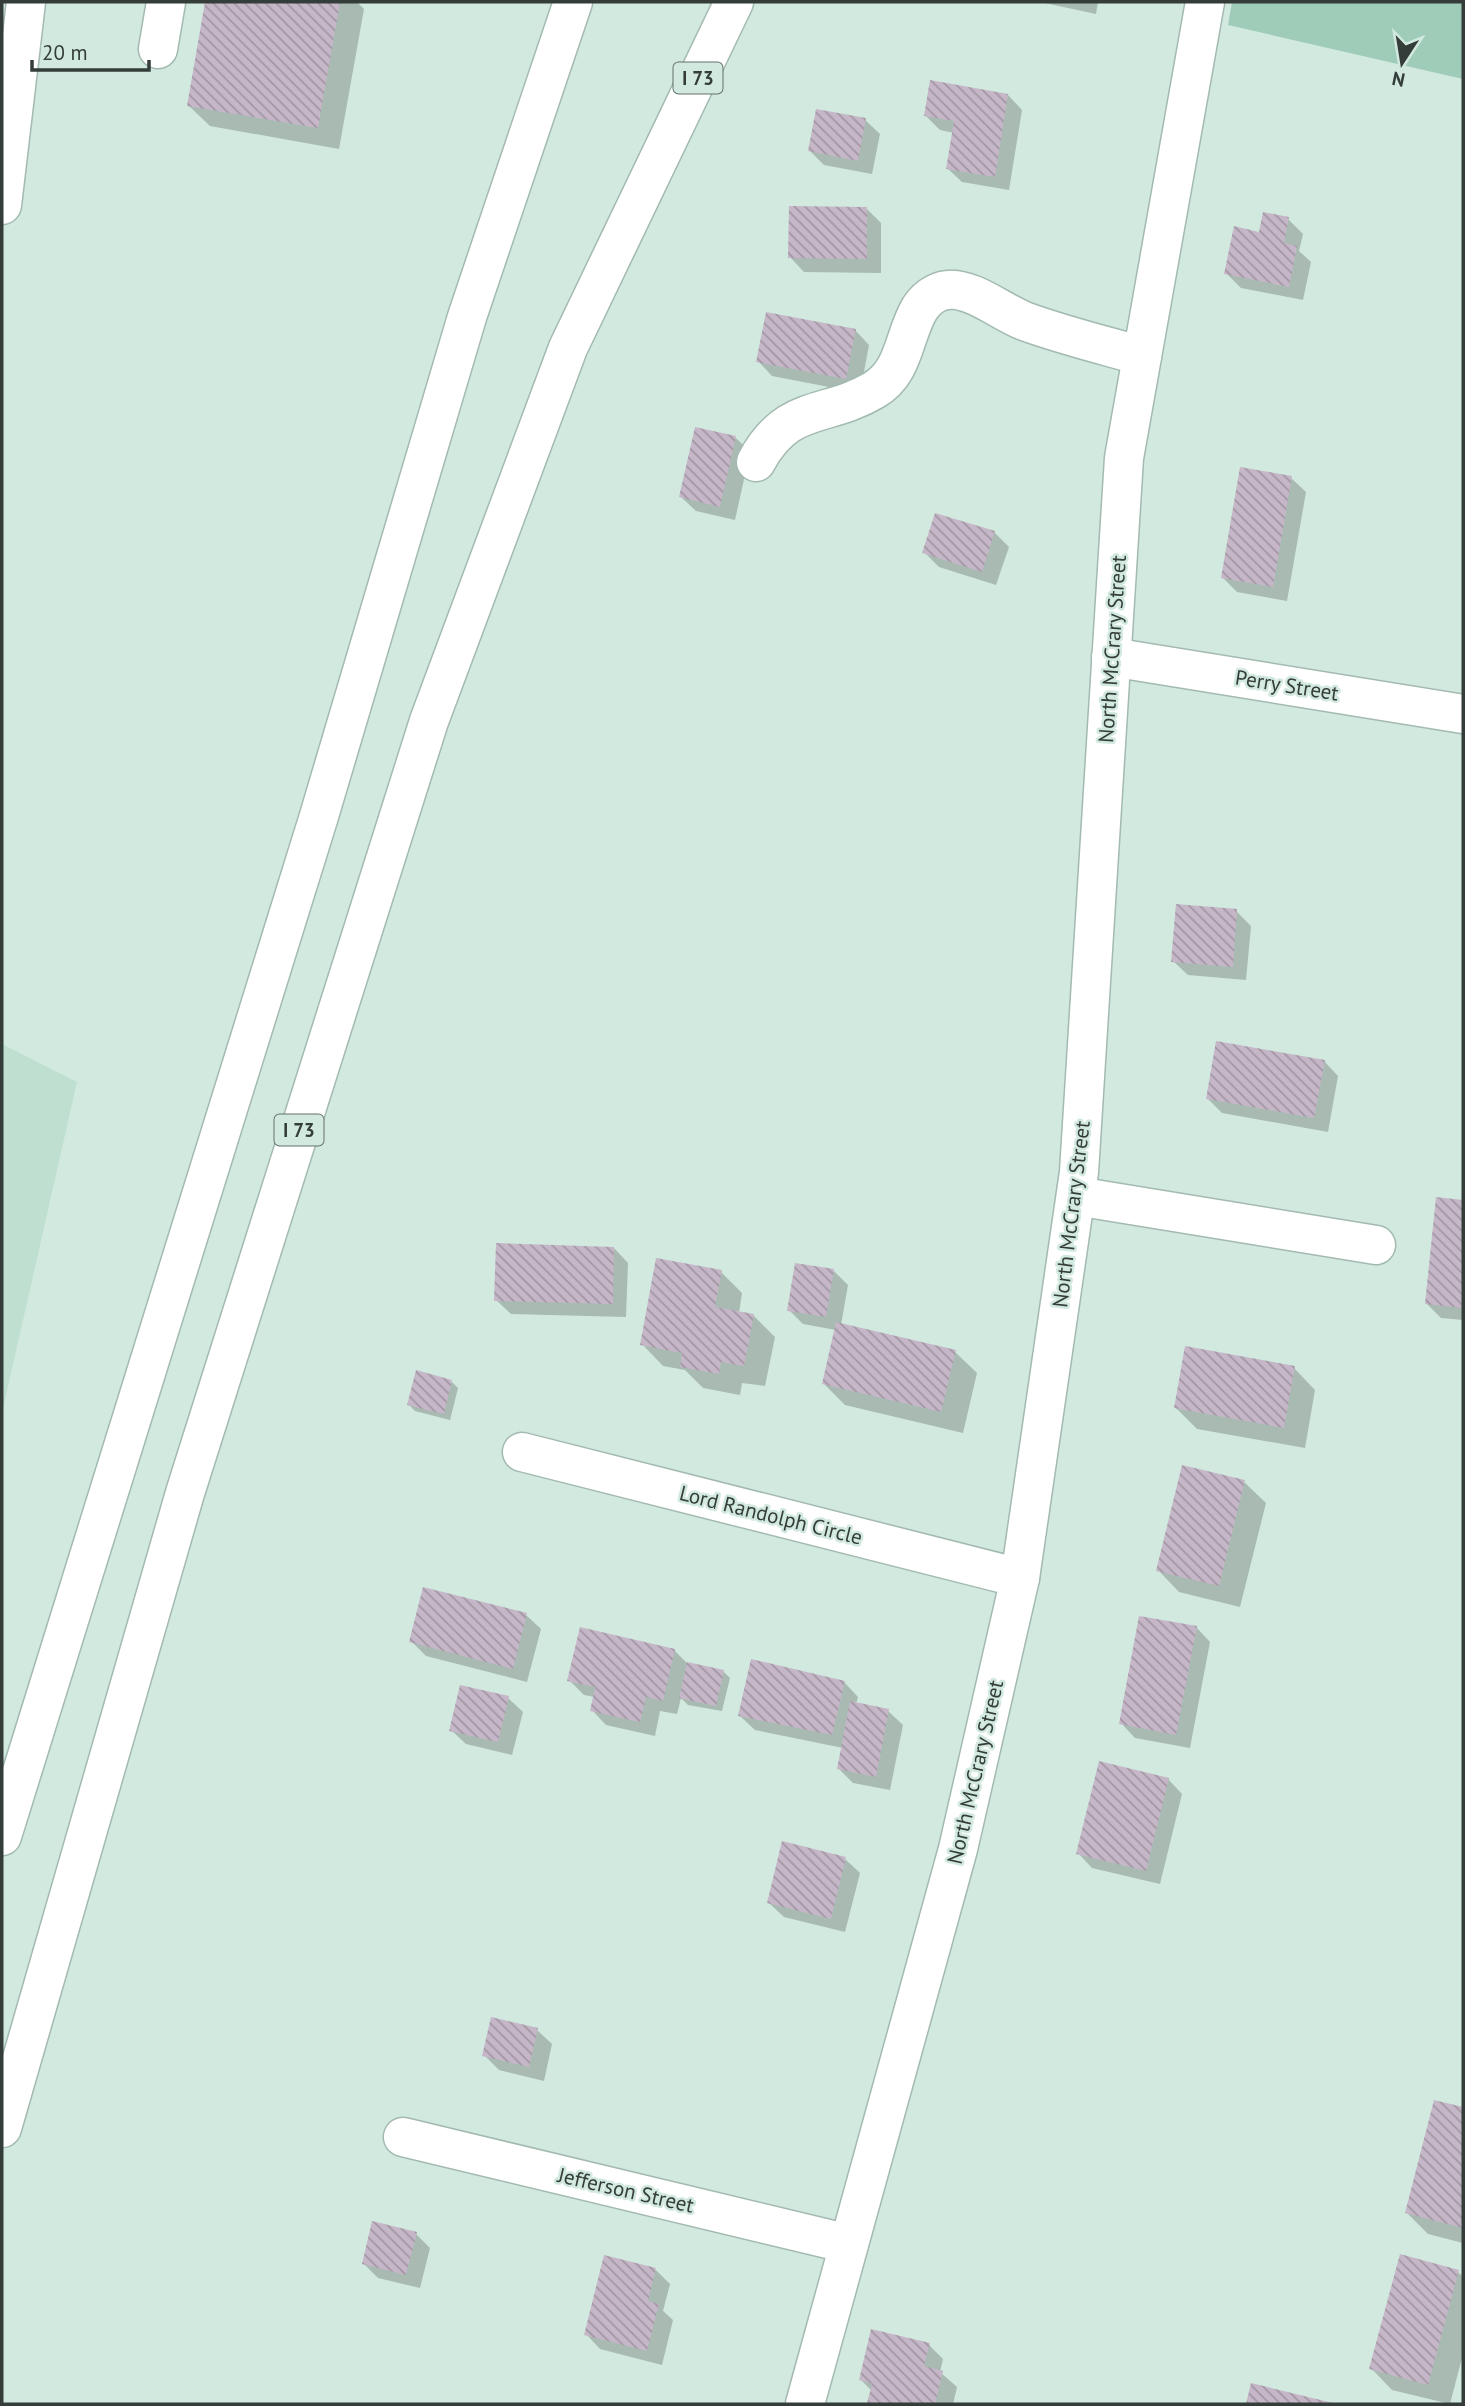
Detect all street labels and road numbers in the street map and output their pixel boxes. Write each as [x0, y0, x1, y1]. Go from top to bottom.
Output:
road number: I 73 [674, 62, 722, 94]
street label: North McCrary Street [1092, 554, 1132, 744]
street label: Perry Street [1233, 664, 1341, 706]
road number: I 73 [274, 1114, 324, 1146]
street label: North McCrary Street [1046, 1119, 1096, 1309]
street label: Lord Randolph Circle [677, 1479, 865, 1551]
street label: North McCrary Street [941, 1677, 1009, 1867]
street label: Jefferson Street [554, 2161, 697, 2219]

